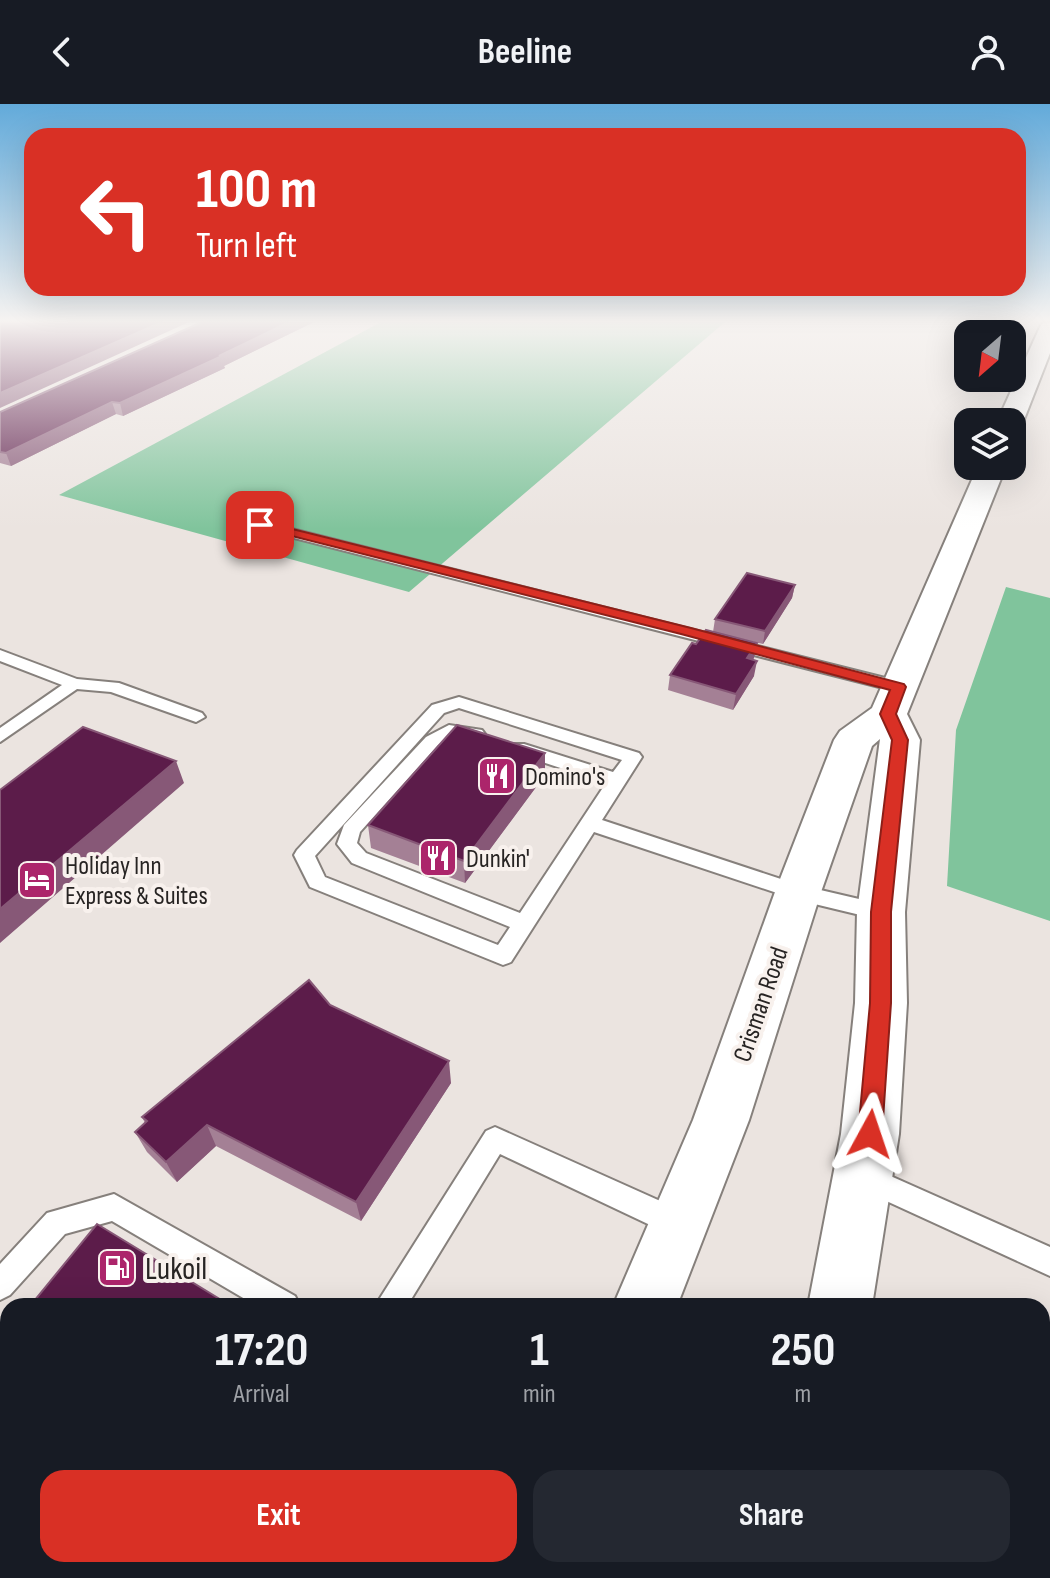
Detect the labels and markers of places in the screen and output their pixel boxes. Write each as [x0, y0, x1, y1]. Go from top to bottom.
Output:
pin [226, 491, 294, 559]
restaurant icon: Domino's [476, 755, 518, 797]
place label: Domino's [525, 762, 605, 793]
restaurant icon: Dunkin' [417, 837, 459, 879]
place label: Dunkin' [466, 844, 530, 875]
place label: Holiday Inn Express & Suites [65, 851, 208, 912]
hotel icon: Holiday Inn Express & Suites [16, 859, 58, 901]
fuel station icon: Lukoil [96, 1247, 138, 1289]
place label: Lukoil [145, 1250, 207, 1289]

